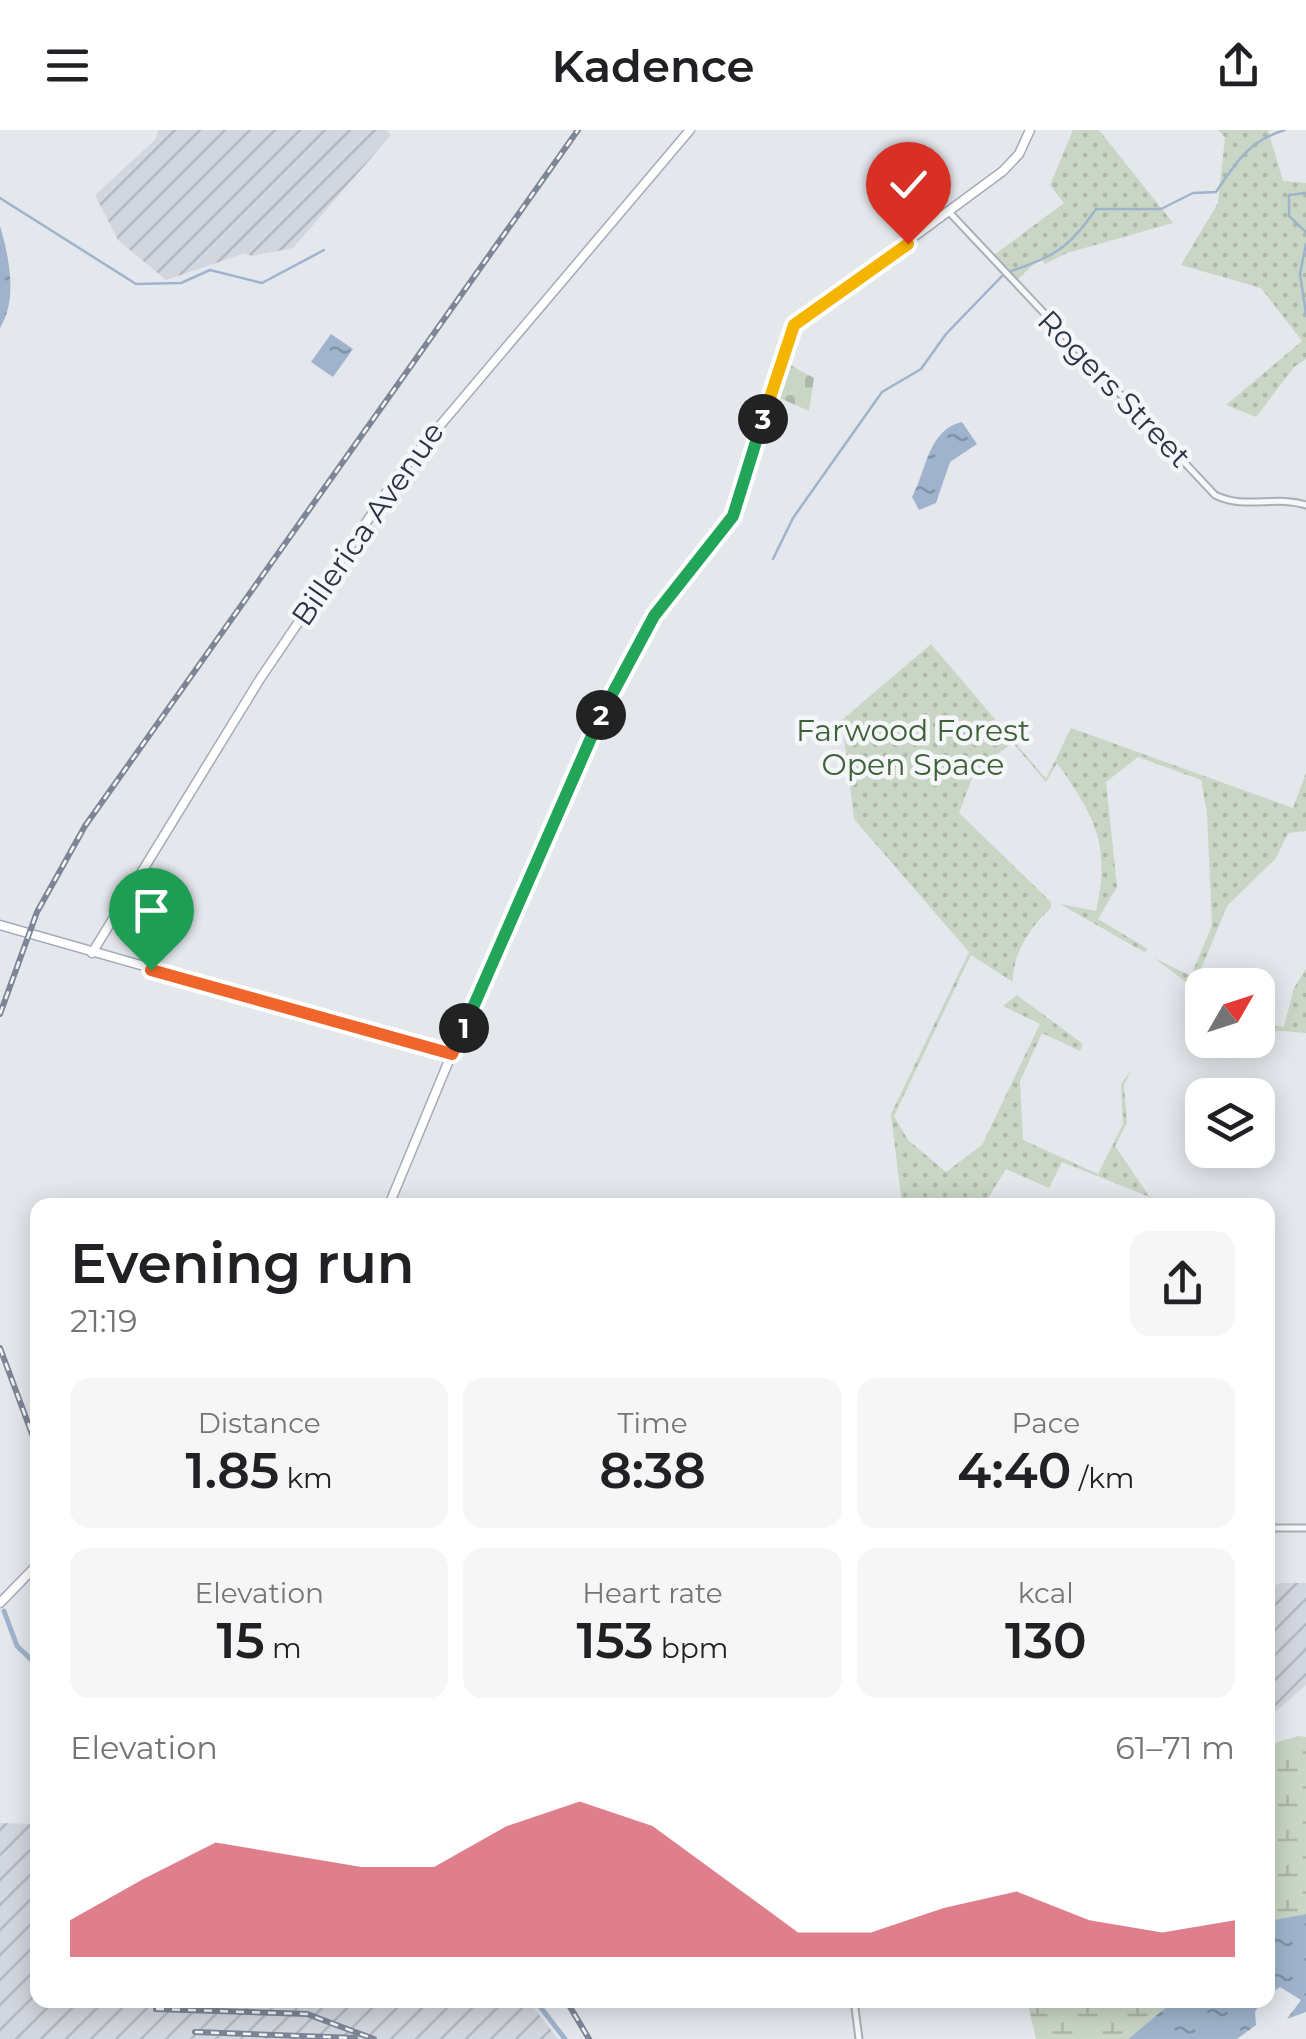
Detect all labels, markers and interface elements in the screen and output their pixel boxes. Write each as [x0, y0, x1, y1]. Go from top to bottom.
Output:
icon: menu [40, 38, 95, 93]
text: Kadence [551, 38, 755, 93]
icon: share [1211, 38, 1266, 93]
pin [866, 142, 951, 245]
icon: check [881, 157, 936, 212]
street label: Rogers Street [1030, 302, 1199, 475]
pin: 3 [738, 394, 788, 444]
text: 3 [755, 402, 771, 436]
street label: Billerica Avenue [283, 415, 452, 633]
pin: 2 [576, 690, 626, 740]
text: 2 [593, 698, 609, 732]
park label: Farwood Forest Open Space [796, 712, 1030, 783]
pin [109, 868, 194, 971]
icon: arrive [124, 883, 179, 938]
north arrow [1185, 968, 1275, 1058]
map controls [1185, 968, 1275, 1168]
pin: 1 [439, 1003, 489, 1053]
text: 1 [459, 1011, 469, 1045]
button: layers [1185, 1078, 1275, 1168]
text: Evening run [70, 1230, 415, 1297]
button: share [1130, 1231, 1235, 1336]
text: 21:19 [70, 1301, 138, 1340]
text: Distance [198, 1406, 321, 1440]
text: Time [617, 1406, 688, 1440]
text: Pace [1012, 1406, 1080, 1440]
text: 1.85 [186, 1440, 279, 1501]
text: 8:38 [599, 1440, 706, 1501]
text: 4:40 [957, 1440, 1071, 1501]
text: km [279, 1461, 333, 1495]
text: /km [1071, 1461, 1134, 1495]
text: Elevation [194, 1576, 324, 1610]
text: Heart rate [582, 1576, 723, 1610]
text: kcal [1018, 1576, 1074, 1610]
text: 15 [217, 1610, 265, 1671]
text: 153 [576, 1610, 654, 1671]
text: 130 [1005, 1610, 1087, 1671]
text: m [265, 1631, 302, 1665]
text: bpm [654, 1631, 729, 1665]
text: Elevation [70, 1728, 218, 1767]
text: 61–71 m [1115, 1728, 1235, 1767]

